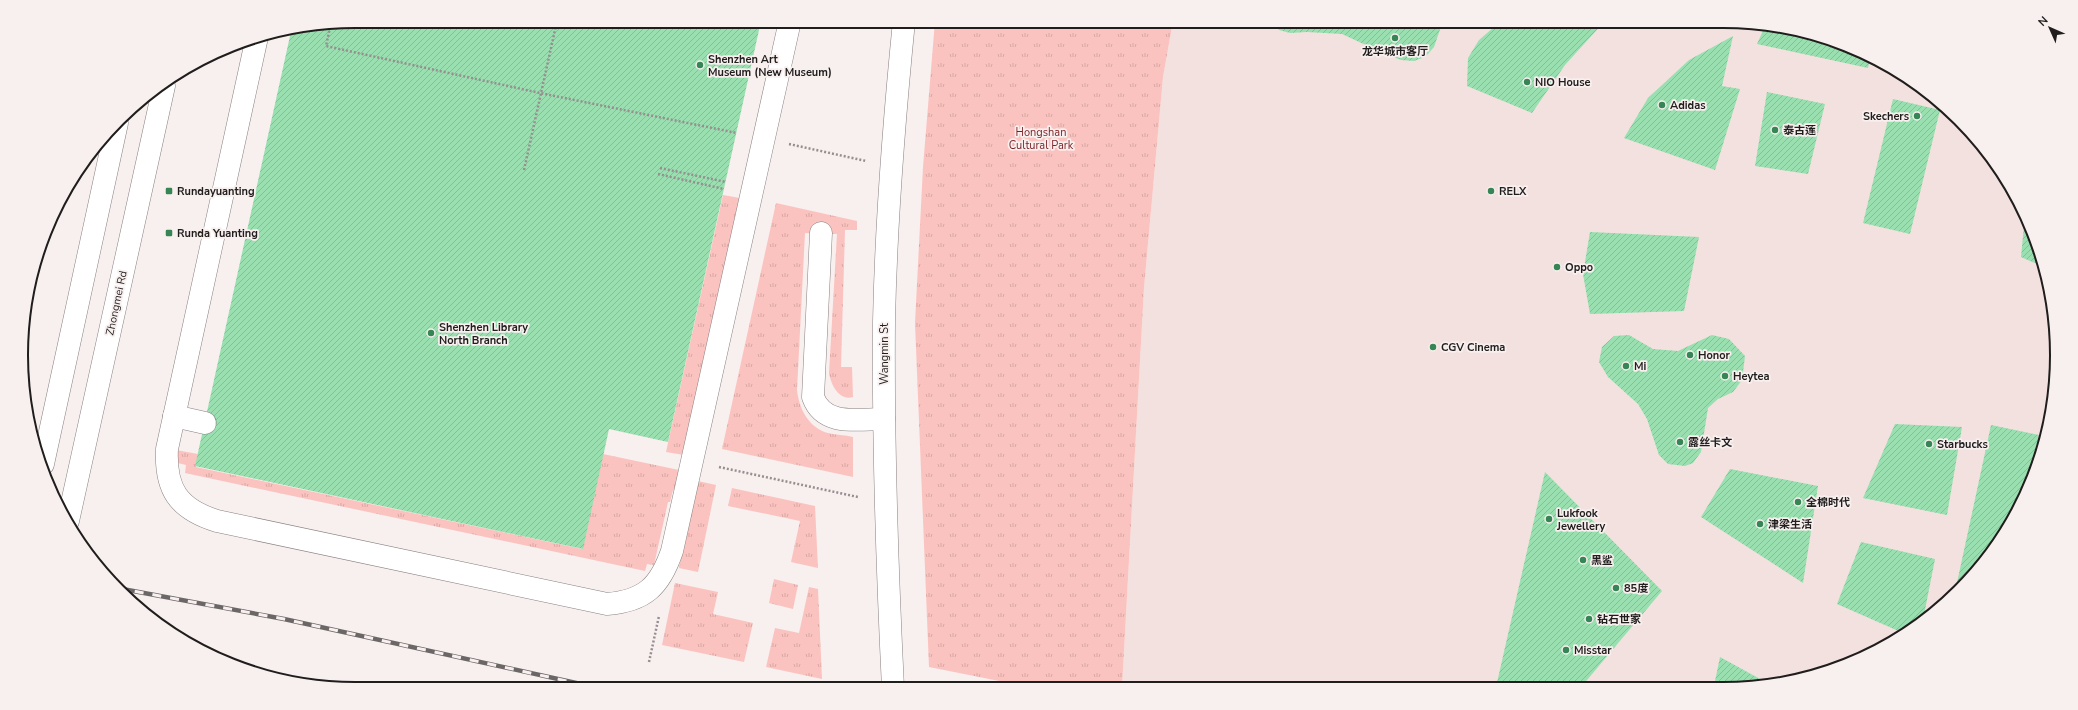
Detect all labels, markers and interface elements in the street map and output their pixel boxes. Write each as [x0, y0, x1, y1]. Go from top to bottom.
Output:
north arrow [2030, 8, 2070, 48]
text: N [2035, 13, 2051, 29]
marker: 龙华城市客厅 [1390, 33, 1400, 43]
place label: 龙华城市客厅 [1362, 44, 1428, 59]
place label: Shenzhen Art Museum (New Museum) [708, 52, 832, 80]
marker: Shenzhen Art Museum (New Museum) [695, 60, 705, 70]
place label: NIO House [1535, 75, 1590, 90]
marker: NIO House [1522, 77, 1532, 87]
place label: Adidas [1670, 98, 1706, 113]
marker: Adidas [1657, 100, 1667, 110]
place label: Skechers [1863, 109, 1909, 124]
marker: Skechers [1912, 111, 1922, 121]
place label: 泰古莲 [1783, 123, 1816, 138]
park label: Hongshan Cultural Park [1009, 125, 1074, 153]
marker: 泰古莲 [1770, 125, 1780, 135]
place label: Rundayuanting [177, 184, 255, 199]
place label: RELX [1499, 184, 1527, 199]
marker: Rundayuanting [164, 186, 174, 196]
marker: RELX [1486, 186, 1496, 196]
place label: Runda Yuanting [177, 226, 258, 241]
marker: Runda Yuanting [164, 228, 174, 238]
place label: Oppo [1565, 260, 1593, 275]
marker: Oppo [1552, 262, 1562, 272]
street label: Zhongmei Rd [102, 269, 131, 337]
place label: Shenzhen Library North Branch [439, 320, 528, 348]
street label: Wangmin St [877, 323, 892, 385]
marker: Shenzhen Library North Branch [426, 328, 436, 338]
place label: CGV Cinema [1441, 340, 1505, 355]
marker: CGV Cinema [1428, 342, 1438, 352]
place label: Honor [1698, 348, 1731, 363]
marker: Honor [1685, 350, 1695, 360]
place label: Mi [1634, 359, 1647, 374]
marker: Mi [1621, 361, 1631, 371]
place label: Heytea [1733, 369, 1769, 384]
marker: Heytea [1720, 371, 1730, 381]
place label: 露丝卡文 [1688, 435, 1732, 450]
marker: 露丝卡文 [1675, 437, 1685, 447]
place label: Starbucks [1937, 437, 1988, 452]
marker: Starbucks [1924, 439, 1934, 449]
place label: 全棉时代 [1806, 495, 1850, 510]
marker: 全棉时代 [1793, 497, 1803, 507]
place label: Lukfook Jewellery [1556, 506, 1606, 534]
marker: Lukfook Jewellery [1544, 514, 1554, 524]
place label: 津梁生活 [1768, 517, 1812, 532]
marker: 津梁生活 [1755, 519, 1765, 529]
place label: 黑鲨 [1591, 553, 1613, 568]
marker: 黑鲨 [1578, 555, 1588, 565]
place label: 85度 [1624, 581, 1648, 596]
marker: 85度 [1611, 583, 1621, 593]
place label: 钻石世家 [1597, 612, 1641, 627]
marker: 钻石世家 [1584, 614, 1594, 624]
place label: Misstar [1574, 643, 1612, 658]
marker: Misstar [1561, 645, 1571, 655]

